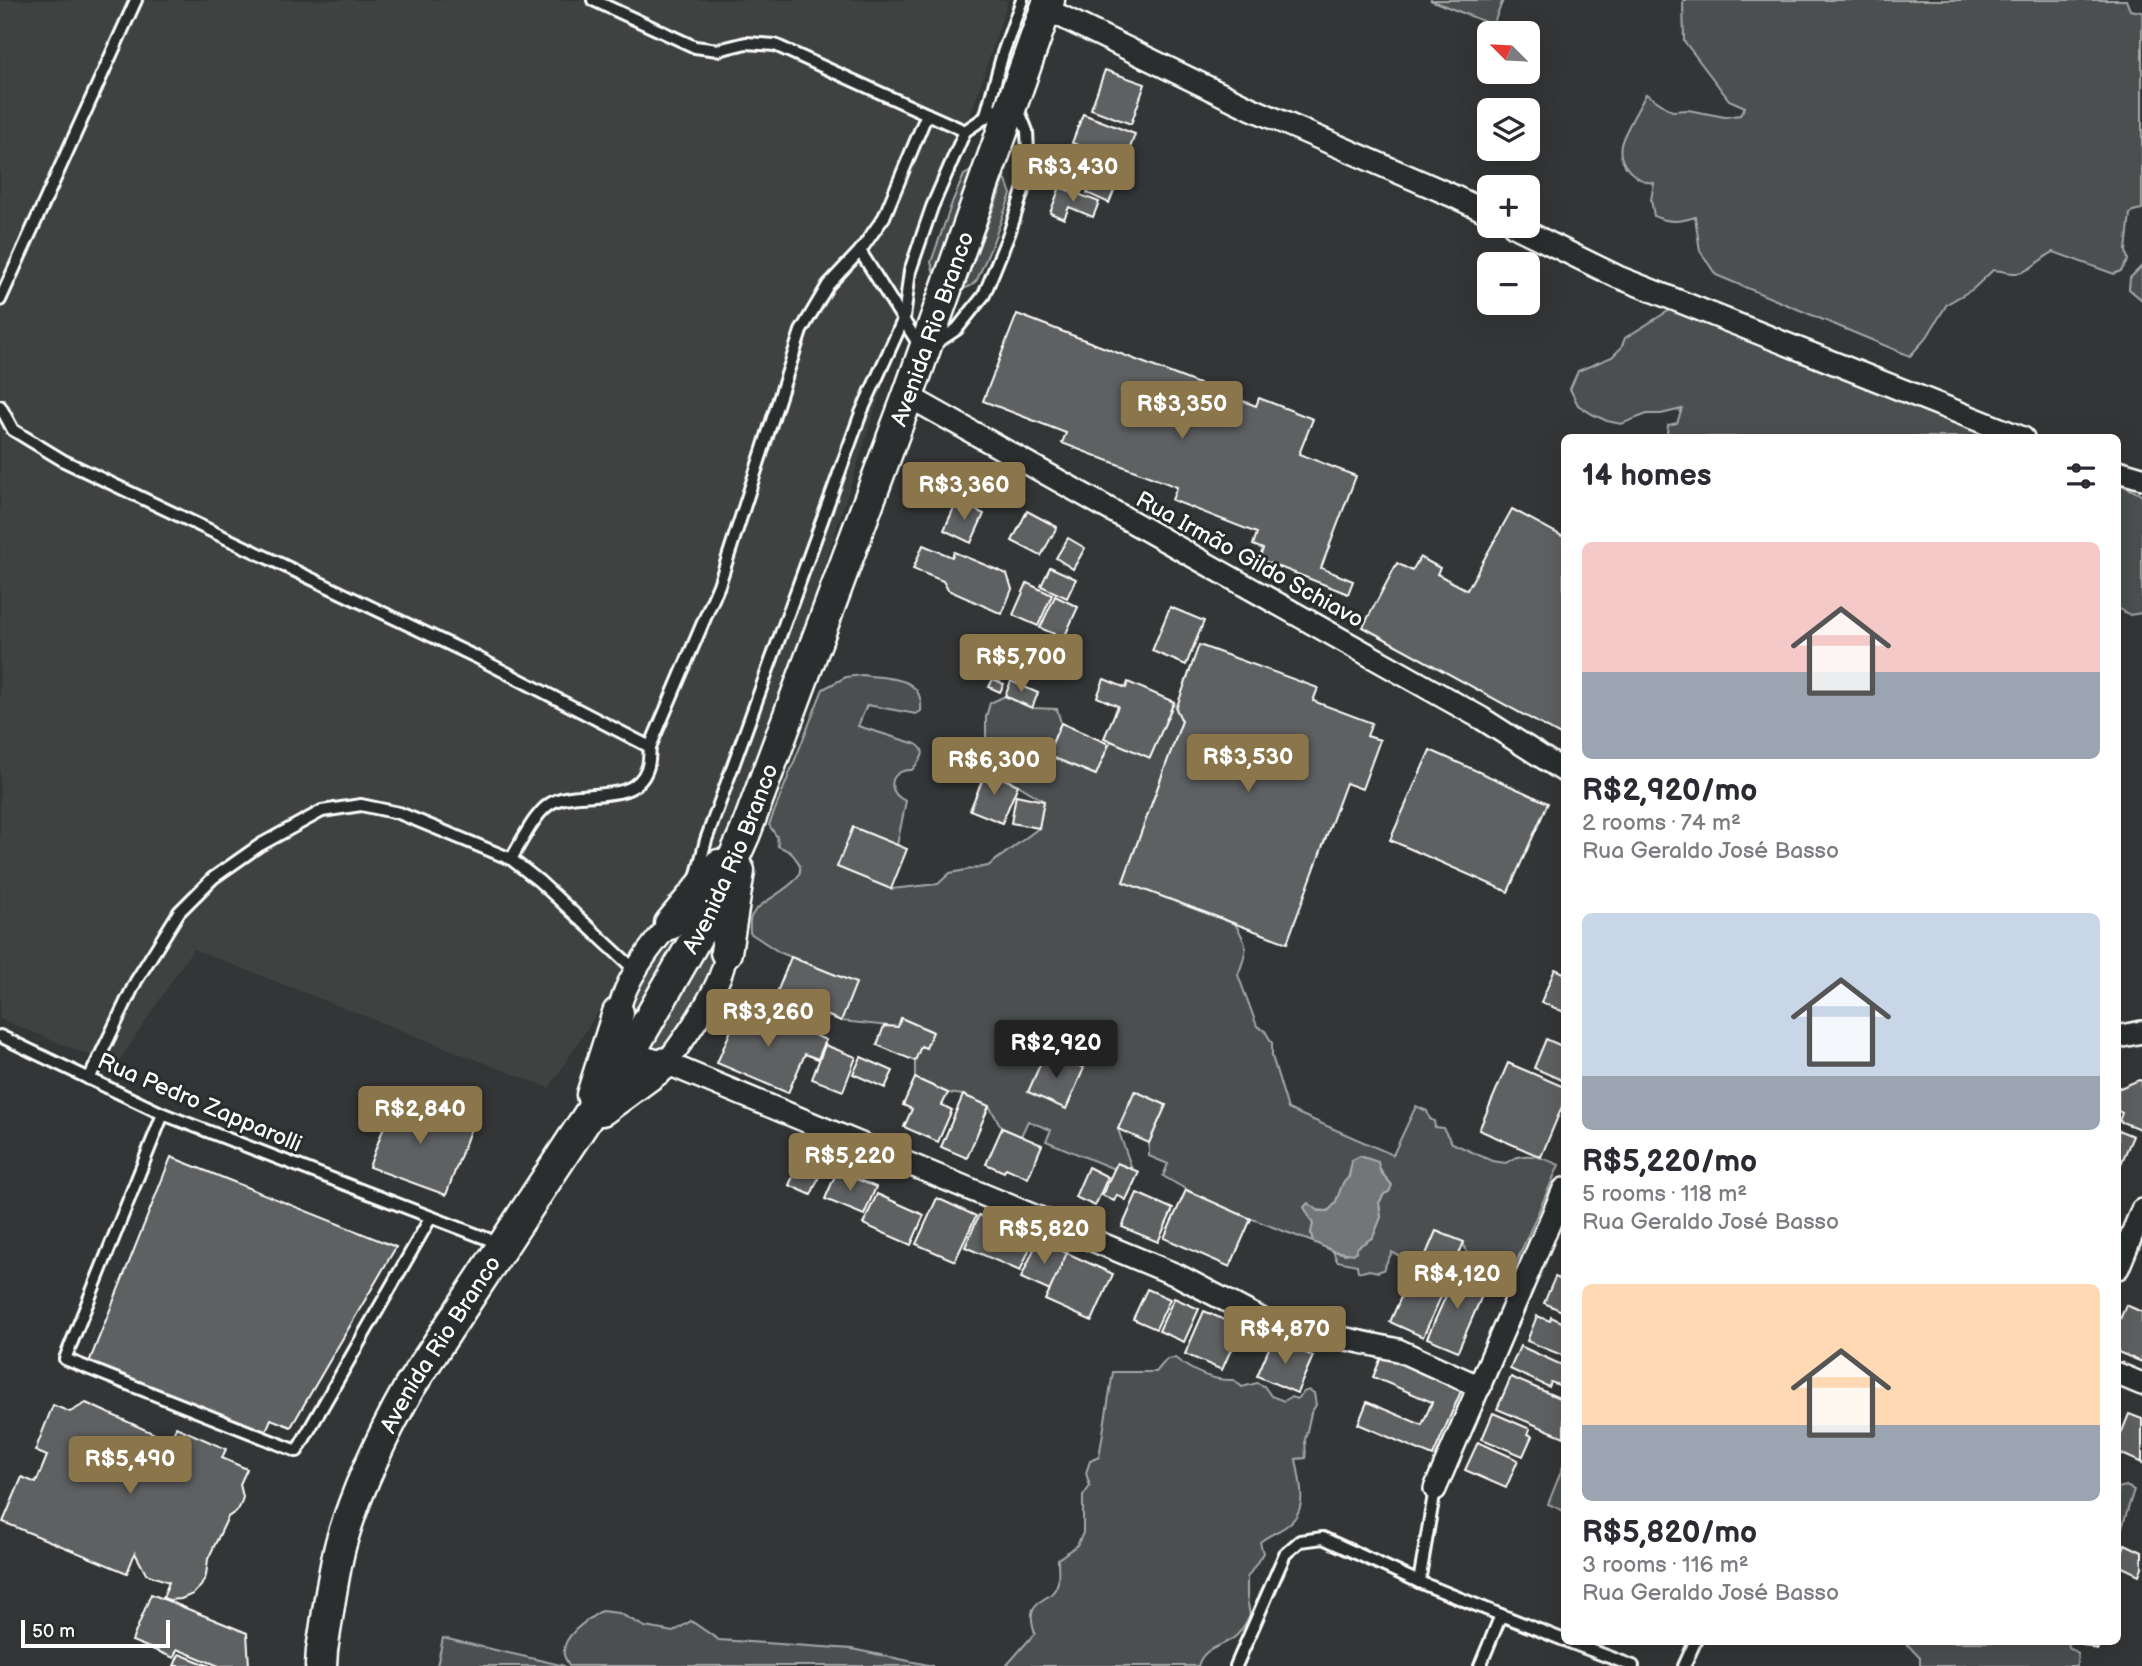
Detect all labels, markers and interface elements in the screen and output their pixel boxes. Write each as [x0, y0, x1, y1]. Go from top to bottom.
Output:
north arrow [1477, 21, 1540, 84]
map controls [1477, 21, 1540, 315]
button: layers [1477, 98, 1540, 161]
pin: R$3,430 [1008, 144, 1138, 204]
text: R$3,430 [1028, 153, 1118, 181]
button: + [1477, 175, 1540, 238]
street label: Avenida Rio Branco [885, 228, 980, 430]
button: − [1477, 252, 1540, 315]
pin: R$3,350 [1117, 382, 1247, 441]
text: R$3,350 [1137, 390, 1227, 418]
icon: filters [2062, 457, 2100, 495]
text: 14 homes [1582, 458, 1711, 494]
pin: R$3,360 [899, 462, 1029, 522]
text: R$3,360 [918, 471, 1010, 499]
street label: Rua Irmão Gildo Schiavo [1131, 486, 1368, 634]
icon: home [1778, 588, 1904, 714]
pin: R$5,700 [956, 634, 1086, 694]
text: R$5,700 [976, 643, 1066, 671]
pin: R$3,530 [1183, 734, 1313, 794]
pin: R$6,300 [929, 738, 1059, 797]
text: R$3,530 [1203, 743, 1293, 771]
text: R$6,300 [948, 746, 1040, 774]
street label: Avenida Rio Branco [677, 760, 785, 959]
text: R$2,920/mo [1582, 773, 1757, 809]
text: 2 rooms · 74 m² [1582, 809, 1741, 837]
text: Rua Geraldo José Basso [1582, 837, 1839, 865]
icon: home [1778, 959, 1904, 1085]
pin: R$3,260 [703, 990, 833, 1049]
text: R$3,260 [722, 998, 814, 1026]
pin: R$2,920 [991, 1020, 1121, 1080]
text: R$2,920 [1011, 1029, 1101, 1057]
street label: Rua Pedro Zapparolli [93, 1047, 306, 1159]
pin: R$2,840 [355, 1086, 485, 1146]
text: R$2,840 [374, 1095, 466, 1123]
pin: R$5,220 [785, 1134, 915, 1193]
text: R$5,220 [805, 1142, 895, 1170]
text: R$5,220/mo [1582, 1144, 1757, 1180]
text: 5 rooms · 118 m² [1582, 1180, 1747, 1208]
pin: R$5,820 [979, 1206, 1109, 1266]
text: Rua Geraldo José Basso [1582, 1208, 1839, 1236]
text: R$5,820 [999, 1215, 1089, 1243]
street label: Avenida Rio Branco [374, 1251, 507, 1438]
pin: R$4,120 [1392, 1252, 1522, 1311]
text: R$4,120 [1414, 1260, 1500, 1288]
pin: R$4,870 [1220, 1306, 1350, 1366]
text: R$4,870 [1240, 1315, 1330, 1343]
icon: home [1778, 1330, 1904, 1456]
pin: R$5,490 [65, 1436, 195, 1496]
text: R$5,490 [85, 1445, 175, 1473]
text: R$5,820/mo [1582, 1515, 1757, 1551]
text: 3 rooms · 116 m² [1582, 1551, 1749, 1579]
text: Rua Geraldo José Basso [1582, 1579, 1839, 1607]
scale bar [21, 1617, 170, 1649]
text: 50 m [32, 1620, 75, 1643]

